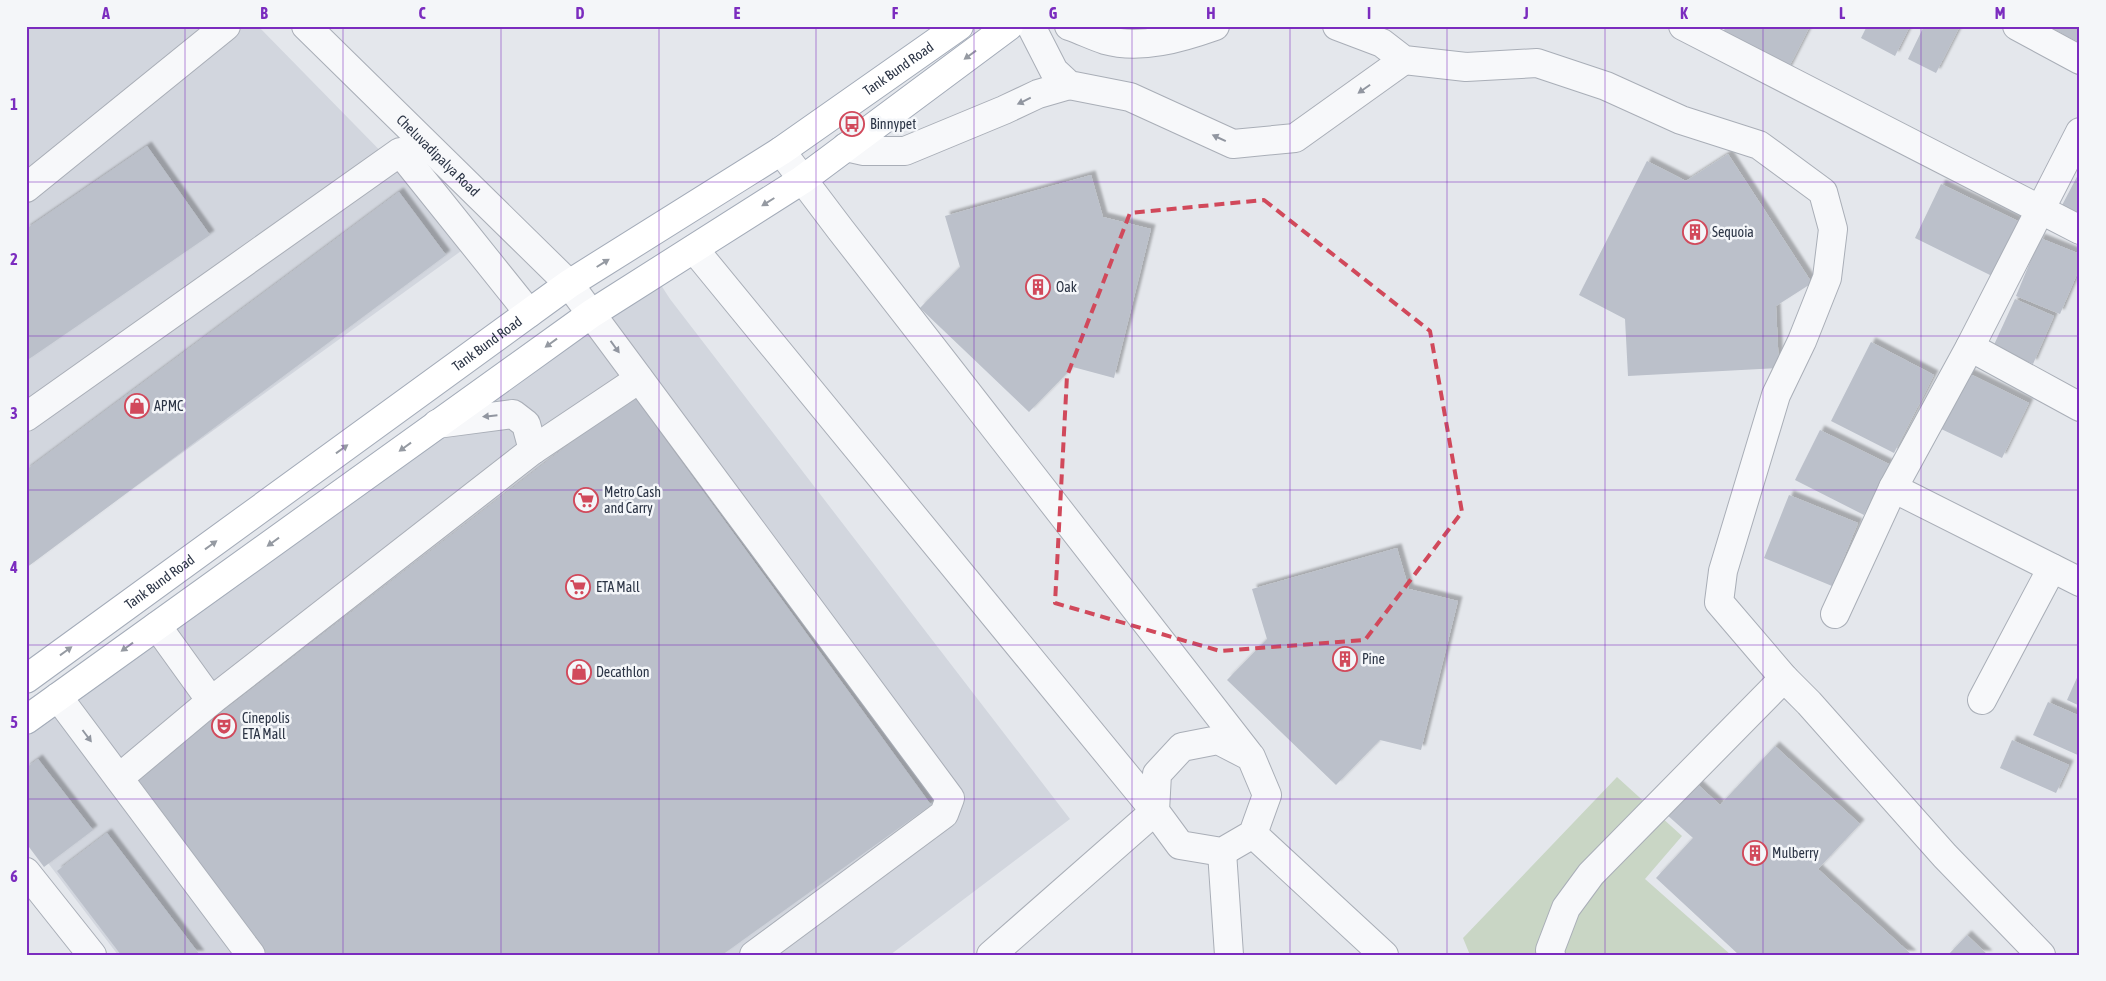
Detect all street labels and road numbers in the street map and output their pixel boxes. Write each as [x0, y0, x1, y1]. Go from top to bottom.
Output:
street label: Tank Bund Road [860, 39, 936, 99]
street label: Cheluvadipalya Road [393, 111, 483, 200]
street label: Tank Bund Road [449, 313, 525, 374]
street label: Tank Bund Road [122, 551, 197, 613]

